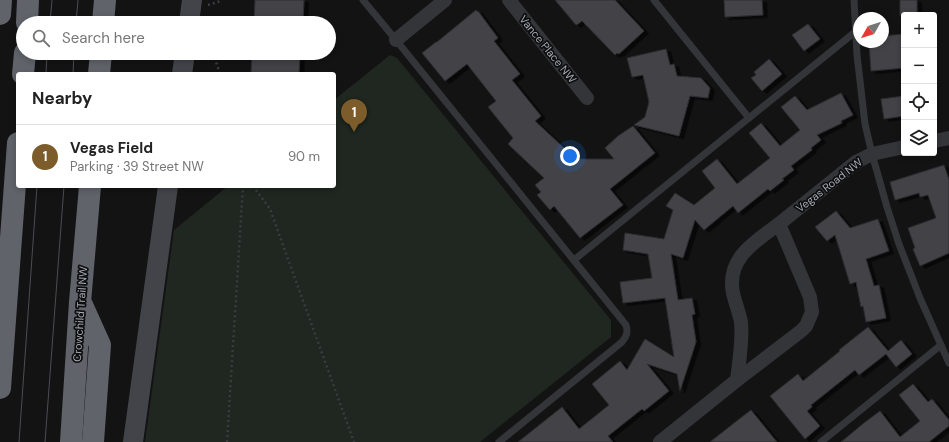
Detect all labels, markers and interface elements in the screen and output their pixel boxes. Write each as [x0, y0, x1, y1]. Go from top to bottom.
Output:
street label: Vance Place NW [516, 12, 580, 86]
north arrow [853, 12, 889, 48]
map controls [901, 12, 937, 156]
button: + [901, 12, 937, 48]
search box [16, 16, 336, 60]
icon: search [30, 27, 52, 49]
text: Search here [62, 28, 145, 48]
button: − [901, 48, 937, 84]
button: locate [901, 84, 937, 120]
text: Nearby [32, 87, 92, 109]
pin: 1 [341, 99, 367, 132]
button: layers [901, 120, 937, 156]
text: Vegas Field [70, 138, 153, 158]
your location [560, 146, 580, 166]
text: 1 [43, 148, 47, 165]
text: 90 m [288, 148, 320, 165]
street label: Vegas Road NW [793, 155, 865, 215]
text: Parking · 39 Street NW [70, 158, 204, 175]
street label: Crowchild Trail NW [70, 265, 90, 362]

